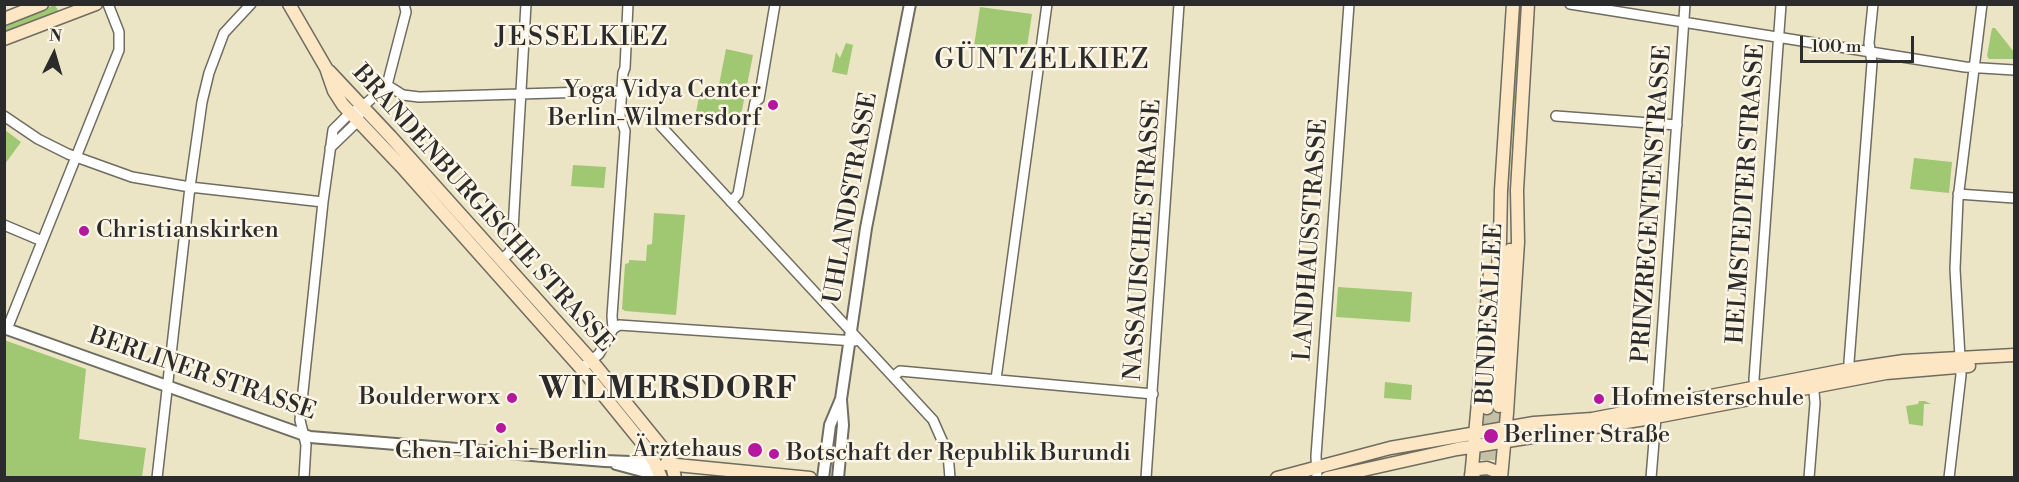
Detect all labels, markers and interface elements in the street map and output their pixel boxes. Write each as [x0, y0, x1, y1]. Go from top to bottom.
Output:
district label: JESSELKIEZ [495, 23, 669, 55]
north arrow [24, 24, 84, 84]
scale bar [1803, 24, 1917, 62]
text: N [48, 26, 63, 47]
text: 100 m [1811, 35, 1862, 58]
street label: HELMSTEDTER STRASSE [1722, 43, 1772, 345]
street label: PRINZREGENTENSTRASSE [1628, 44, 1678, 364]
district label: GÜNTZELKIEZ [934, 46, 1150, 78]
street label: BRANDENBURGISCHE STRASSE [345, 60, 619, 358]
place label: Yoga Vidya Center Berlin-Wilmersdorf [548, 77, 761, 133]
street label: UHLANDSTRASSE [819, 90, 885, 306]
marker: Yoga Vidya Center Berlin-Wilmersdorf [766, 98, 780, 112]
street label: NASSAUISCHE STRASSE [1120, 98, 1168, 382]
street label: LANDHAUSSTRASSE [1289, 118, 1335, 362]
place label: Christianskirken [96, 217, 279, 245]
street label: BUNDESALLEE [1472, 222, 1510, 406]
marker: Christianskirken [77, 224, 91, 238]
street label: BERLINER STRASSE [85, 323, 319, 427]
district label: WILMERSDORF [540, 373, 798, 409]
place label: Boulderworx [359, 384, 500, 412]
place label: Hofmeisterschule [1611, 385, 1804, 413]
marker: Boulderworx [505, 391, 519, 405]
marker: Hofmeisterschule [1592, 392, 1606, 406]
marker: Chen-Taichi-Berlin [494, 421, 508, 435]
place label: Berliner Straße [1504, 422, 1670, 450]
marker: Berliner Straße [1482, 427, 1500, 445]
place label: Ärztehaus [633, 436, 742, 464]
place label: Chen-Taichi-Berlin [395, 438, 607, 466]
place label: Botschaft der Republik Burundi [786, 440, 1131, 468]
marker: Ärztehaus [746, 441, 764, 459]
marker: Botschaft der Republik Burundi [767, 447, 781, 461]

